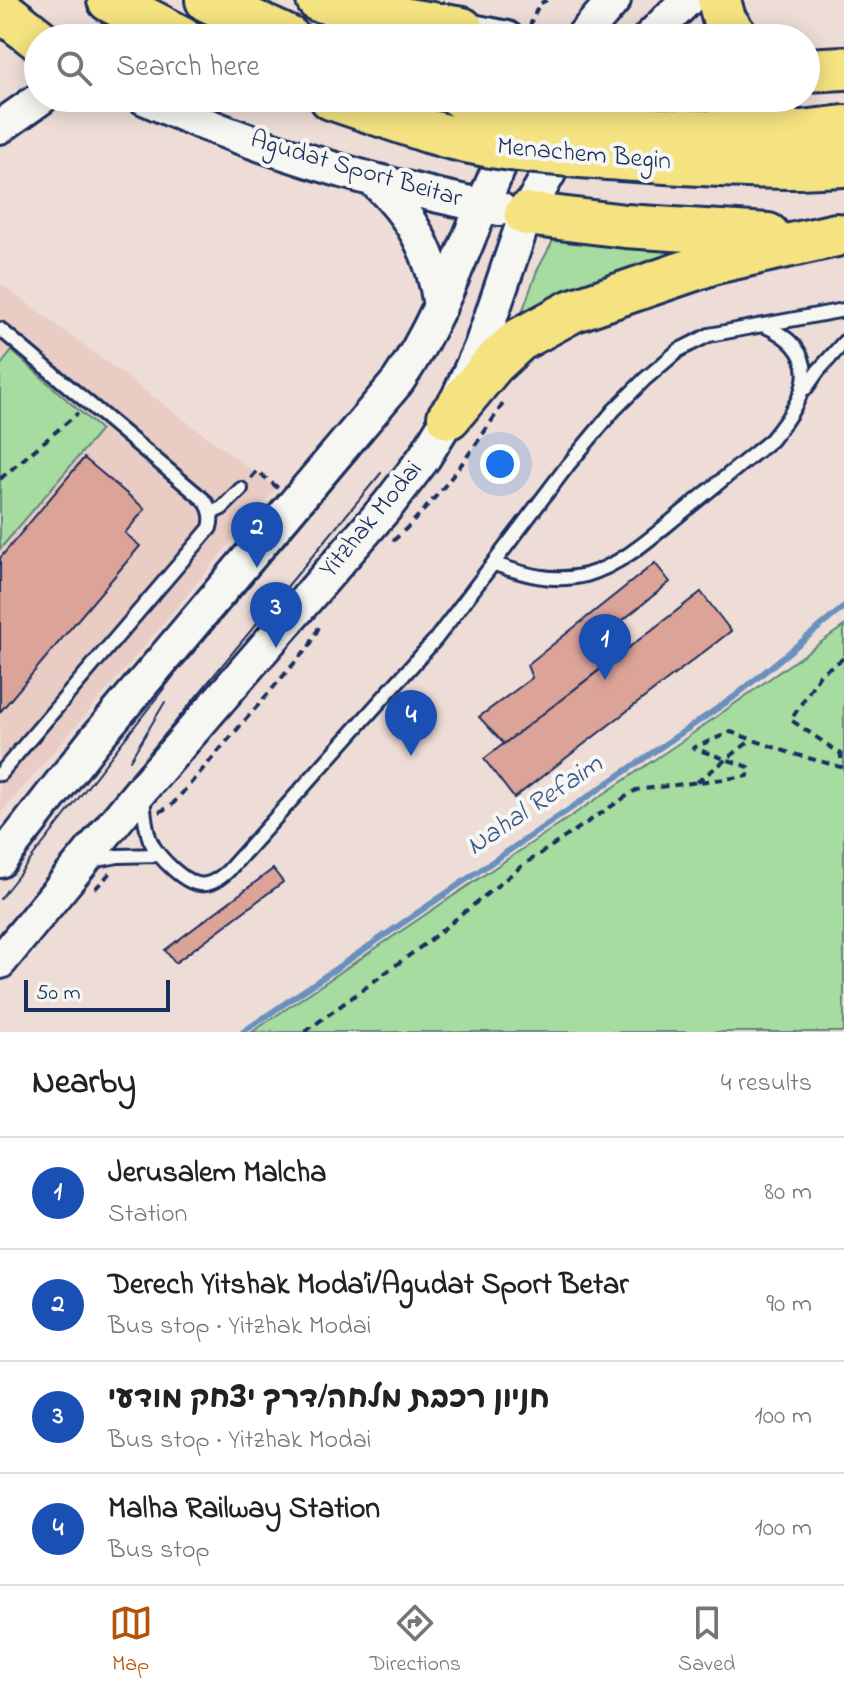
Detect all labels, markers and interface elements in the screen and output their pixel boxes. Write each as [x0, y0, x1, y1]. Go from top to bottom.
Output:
search box [24, 24, 820, 112]
icon: search [52, 46, 96, 90]
text: Search here [116, 46, 260, 90]
street label: Agudat Sport Beitar [246, 122, 467, 219]
street label: Menachem Begin [495, 128, 673, 182]
your location [480, 444, 520, 484]
street label: Yitzhak Modai [311, 453, 433, 587]
pin: 2 [231, 502, 283, 568]
pin: 3 [250, 582, 302, 648]
pin: 1 [579, 614, 631, 680]
pin: 4 [385, 690, 437, 756]
water label: Nahal Refaim [458, 745, 612, 867]
scale bar [24, 976, 170, 1012]
text: 50 m [36, 978, 81, 1010]
text: Nearby [32, 1059, 136, 1109]
text: 4 results [721, 1065, 812, 1103]
text: Jerusalem Malcha [108, 1152, 326, 1196]
text: 1 [54, 1174, 62, 1212]
text: 80 m [764, 1174, 812, 1212]
text: Station [108, 1196, 187, 1234]
text: Derech Yitshak Moda’i/Agudat Sport Betar [108, 1264, 629, 1308]
text: 2 [52, 1286, 64, 1324]
text: 90 m [766, 1286, 812, 1324]
text: Bus stop · Yitzhak Modai [108, 1308, 371, 1346]
text: חניון רכבת מלחה/דרך יצחק מודעי [108, 1378, 550, 1422]
text: 3 [53, 1398, 63, 1436]
text: 100 m [755, 1398, 812, 1436]
text: Bus stop · Yitzhak Modai [108, 1422, 371, 1460]
text: Malha Railway Station [108, 1488, 380, 1532]
text: 4 [53, 1510, 63, 1548]
text: 100 m [755, 1510, 812, 1548]
text: Bus stop [108, 1532, 210, 1570]
tab: Map [109, 1601, 153, 1681]
tab: Directions [370, 1601, 461, 1681]
tab: Saved [678, 1601, 735, 1681]

